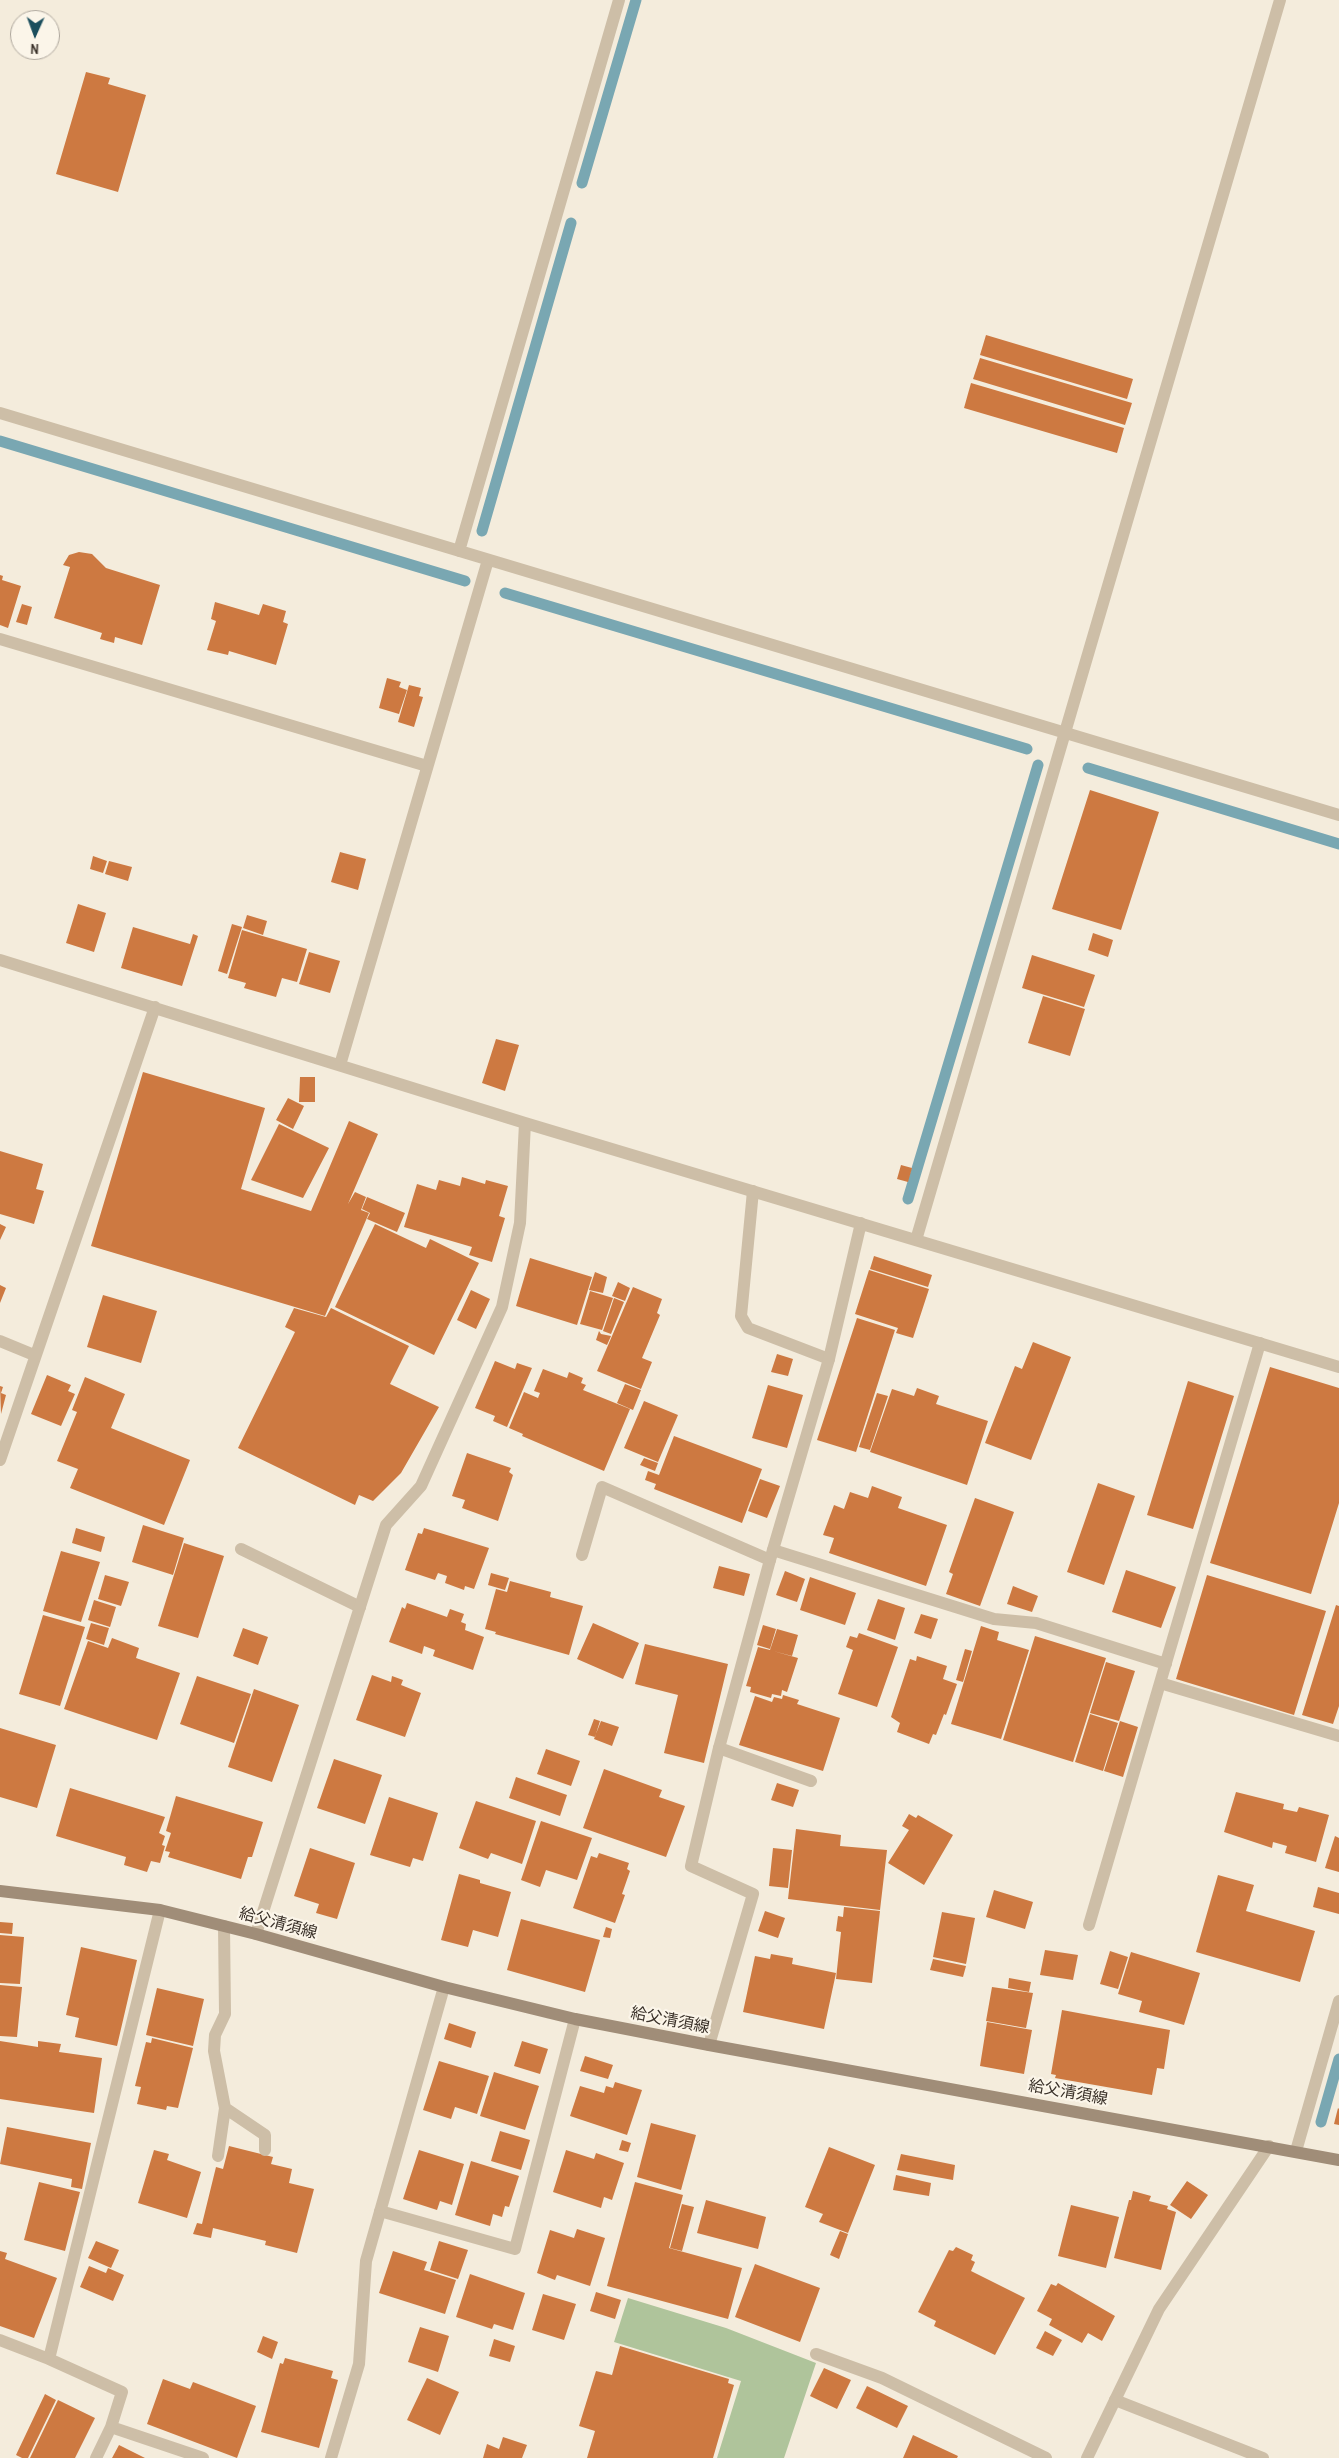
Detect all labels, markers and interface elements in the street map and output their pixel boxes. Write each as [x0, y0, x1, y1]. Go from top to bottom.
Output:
north arrow [10, 10, 60, 60]
text: N [30, 40, 39, 58]
street label: 給父清須線 [237, 1904, 319, 1944]
street label: 給父清須線 [629, 2004, 711, 2038]
street label: 給父清須線 [1027, 2077, 1109, 2109]

